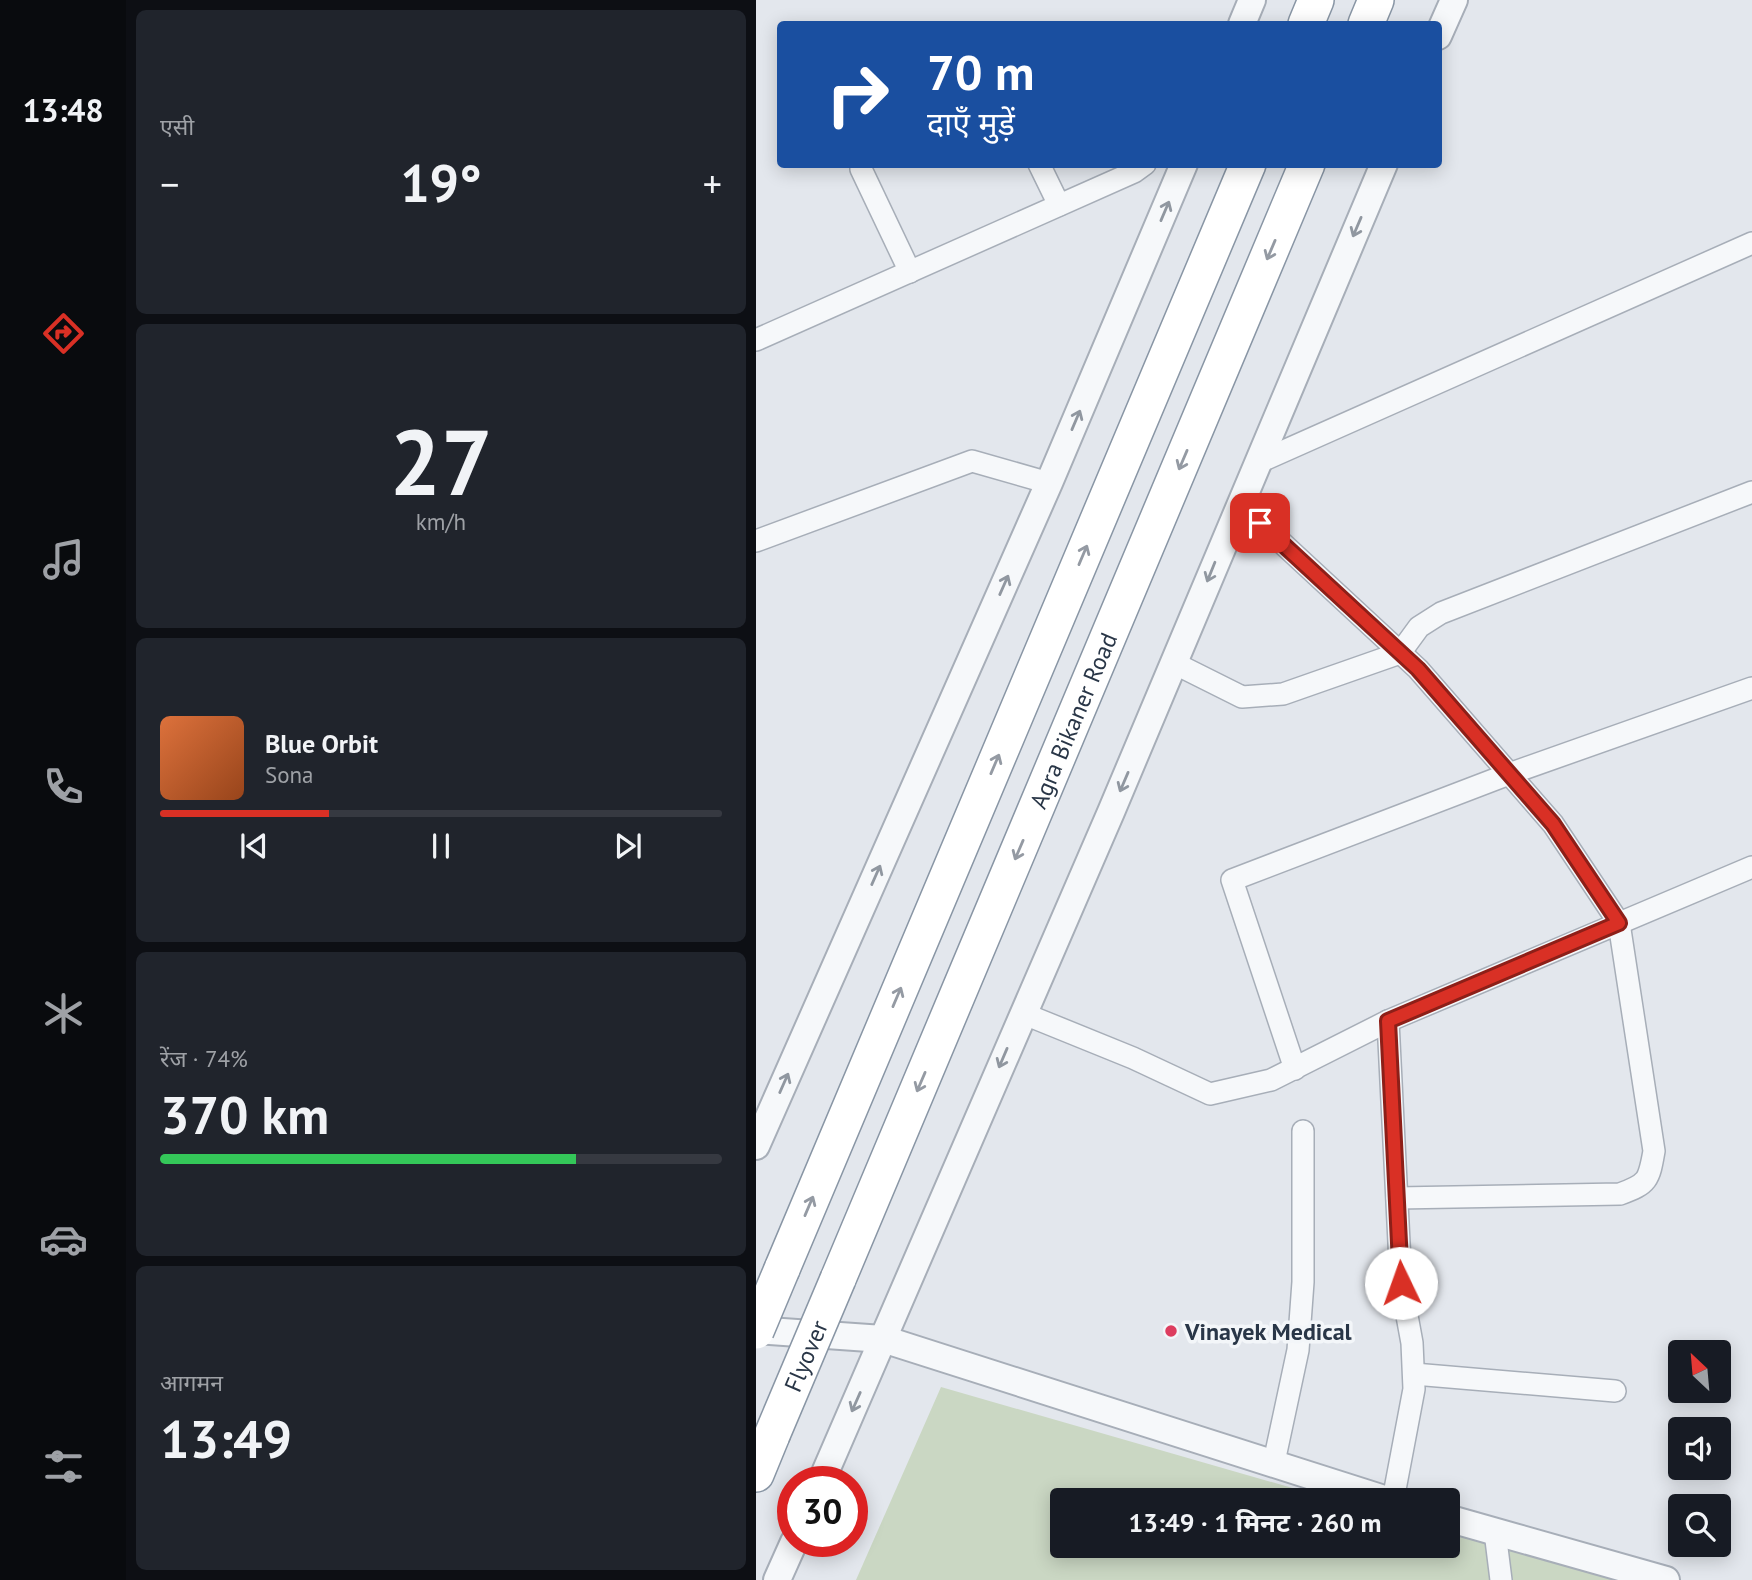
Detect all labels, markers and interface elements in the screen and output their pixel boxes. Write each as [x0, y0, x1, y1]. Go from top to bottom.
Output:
text: 70 m [927, 40, 1034, 104]
icon: right [812, 49, 903, 140]
text: 13:48 [22, 89, 104, 131]
text: दाएँ मुड़ें [927, 102, 1015, 144]
text: एसी [160, 112, 194, 141]
text: 19° [400, 149, 482, 216]
text: − [160, 159, 179, 208]
text: + [703, 159, 722, 208]
one-way arrow [1159, 200, 1172, 222]
one-way arrow [1350, 216, 1363, 238]
one-way arrow [1264, 239, 1277, 260]
icon: directions [39, 309, 88, 358]
text: 27 [389, 402, 493, 520]
one-way arrow [1070, 410, 1083, 431]
one-way arrow [1176, 448, 1189, 470]
pin [1230, 493, 1290, 553]
icon: arrive [1241, 504, 1279, 542]
text: km/h [416, 507, 466, 536]
icon: music [39, 535, 88, 584]
one-way arrow [1078, 544, 1091, 566]
one-way arrow [1204, 561, 1217, 583]
one-way arrow [998, 575, 1011, 596]
street label: Agra Bikaner Road [1022, 628, 1124, 813]
text: Blue Orbit [265, 727, 378, 760]
one-way arrow [989, 754, 1002, 776]
text: Sona [265, 760, 314, 789]
icon: phone [39, 762, 88, 811]
one-way arrow [1116, 771, 1129, 792]
icon: previous [235, 827, 273, 865]
icon: pause [422, 827, 460, 865]
icon: next [609, 827, 647, 865]
one-way arrow [1011, 839, 1024, 860]
one-way arrow [870, 865, 883, 887]
one-way arrow [891, 986, 904, 1008]
icon: climate [39, 989, 88, 1038]
text: रेंज · 74% [160, 1044, 248, 1073]
one-way arrow [996, 1047, 1009, 1068]
one-way arrow [914, 1071, 927, 1092]
one-way arrow [778, 1073, 791, 1095]
text: 370 km [160, 1081, 329, 1148]
one-way arrow [803, 1196, 816, 1218]
icon: car [39, 1215, 88, 1264]
position arrow [1364, 1246, 1438, 1320]
street label: Flyover [777, 1315, 834, 1396]
place label: Vinayek Medical [1184, 1316, 1353, 1347]
marker: Vinayek Medical [1163, 1323, 1179, 1339]
north arrow [1668, 1340, 1731, 1404]
map controls [1668, 1340, 1731, 1557]
text: आगमन [160, 1368, 223, 1397]
one-way arrow [849, 1391, 862, 1412]
text: 13:49 [160, 1405, 292, 1472]
button: sound [1668, 1417, 1731, 1480]
icon: filters [39, 1442, 88, 1491]
speed limit sign: 30 [777, 1466, 868, 1557]
button: search [1668, 1494, 1731, 1557]
text: 13:49 · 1 मिनट · 260 m [1128, 1506, 1382, 1539]

